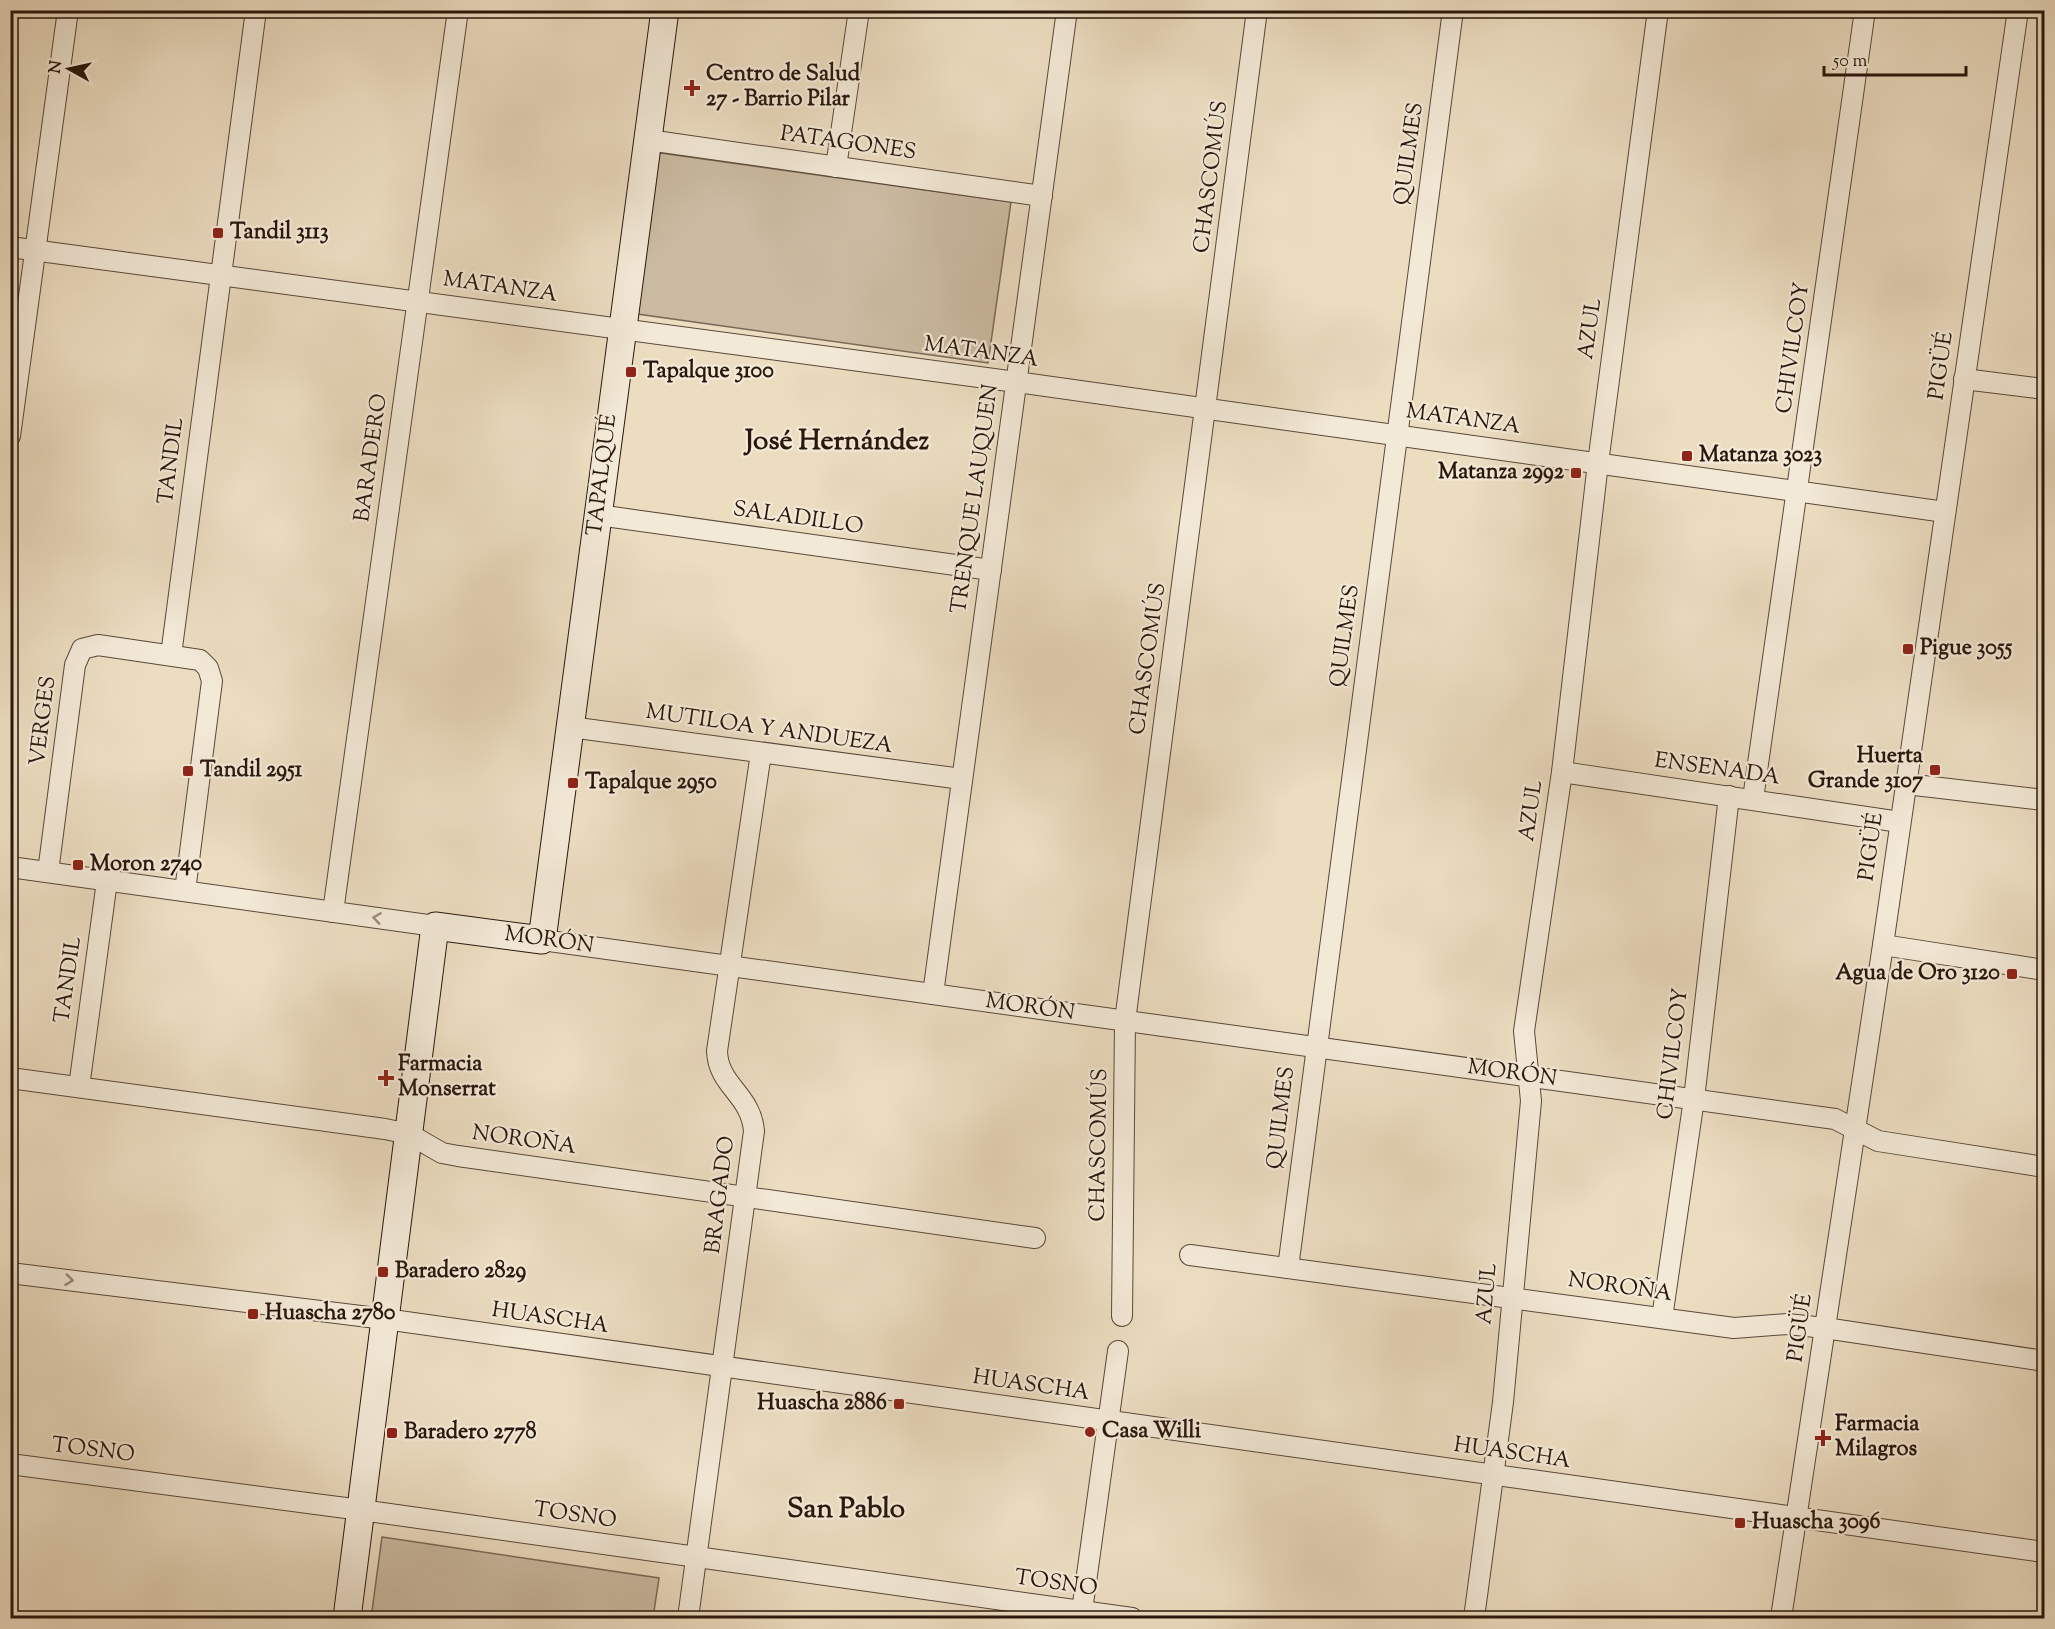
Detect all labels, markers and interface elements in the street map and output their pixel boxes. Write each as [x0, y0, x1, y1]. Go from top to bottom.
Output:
north arrow [39, 39, 99, 99]
scale bar [1824, 39, 1966, 77]
text: 50 m [1832, 49, 1868, 75]
text: N [44, 59, 69, 75]
place label: Centro de Salud 27 - Barrio Pilar [706, 59, 861, 116]
marker: Centro de Salud 27 - Barrio Pilar [683, 79, 701, 97]
street label: CHASCOMÚS [1186, 99, 1237, 255]
street label: QUILMES [1387, 101, 1433, 207]
street label: PATAGONES [778, 119, 918, 169]
place label: Tandil 3113 [230, 217, 329, 249]
marker: Tandil 3113 [211, 226, 225, 240]
street label: MATANZA [441, 264, 559, 312]
street label: CHIVILCOY [1769, 280, 1819, 416]
street label: AZUL [1571, 296, 1611, 362]
street label: MATANZA [922, 329, 1040, 377]
street label: PIGÜÉ [1920, 330, 1963, 402]
place label: Tapalque 3100 [643, 356, 774, 388]
marker: Tapalque 3100 [624, 365, 638, 379]
street label: TRENQUE LAUQUEN [944, 382, 1008, 616]
street label: BARADERO [347, 392, 397, 524]
street label: MATANZA [1404, 396, 1522, 444]
street label: TAPALQUÉ [579, 412, 626, 538]
street label: TANDIL [151, 416, 193, 506]
district label: José Hernández [743, 422, 929, 462]
place label: Matanza 3023 [1699, 440, 1822, 472]
marker: Matanza 3023 [1680, 449, 1694, 463]
place label: Matanza 2992 [1438, 457, 1565, 489]
marker: Matanza 2992 [1569, 466, 1583, 480]
street label: SALADILLO [731, 494, 865, 544]
street label: CHASCOMÚS [1122, 581, 1176, 737]
street label: QUILMES [1323, 583, 1369, 689]
place label: Pigue 3055 [1920, 633, 2013, 665]
marker: Pigue 3055 [1901, 642, 1915, 656]
street label: VERGES [23, 674, 65, 768]
street label: MUTILOA Y ANDUEZA [643, 697, 895, 763]
place label: Huerta Grande 3107 [1808, 741, 1924, 798]
street label: ENSENADA [1652, 745, 1782, 795]
place label: Tandil 2951 [200, 755, 303, 787]
marker: Huerta Grande 3107 [1928, 763, 1942, 777]
marker: Tandil 2951 [181, 764, 195, 778]
place label: Tapalque 2950 [585, 767, 717, 799]
marker: Tapalque 2950 [566, 776, 580, 790]
street label: AZUL [1512, 778, 1552, 844]
street label: PIGÜÉ [1850, 811, 1893, 883]
place label: Moron 2740 [90, 849, 203, 881]
marker: Moron 2740 [71, 858, 85, 872]
one-way arrow [373, 912, 382, 924]
street label: MORÓN [502, 918, 596, 963]
street label: TANDIL [47, 935, 91, 1025]
place label: Agua de Oro 3120 [1835, 958, 2000, 990]
marker: Agua de Oro 3120 [2005, 967, 2019, 981]
street label: MORÓN [983, 985, 1077, 1030]
street label: CHIVILCOY [1650, 986, 1698, 1122]
place label: Farmacia Monserrat [398, 1049, 496, 1106]
street label: MORÓN [1465, 1051, 1559, 1096]
street label: QUILMES [1260, 1065, 1304, 1171]
street label: CHASCOMÚS [1082, 1068, 1117, 1222]
marker: Farmacia Monserrat [379, 1071, 393, 1085]
street label: NOROÑA [470, 1117, 579, 1164]
street label: BRAGADO [698, 1134, 744, 1256]
place label: Baradero 2829 [395, 1256, 527, 1288]
street label: AZUL [1469, 1262, 1507, 1326]
street label: NOROÑA [1566, 1264, 1675, 1311]
marker: Baradero 2829 [376, 1265, 390, 1279]
one-way arrow [64, 1273, 73, 1286]
street label: PIGÜÉ [1779, 1292, 1822, 1364]
street label: HUASCHA [489, 1295, 611, 1343]
place label: Huascha 2780 [265, 1298, 396, 1330]
marker: Huascha 2780 [246, 1307, 260, 1321]
street label: HUASCHA [970, 1362, 1092, 1410]
place label: Huascha 2886 [757, 1388, 887, 1420]
marker: Huascha 2886 [892, 1397, 906, 1411]
place label: Farmacia Milagros [1835, 1409, 1920, 1466]
place label: Casa Willi [1102, 1416, 1202, 1448]
place label: Baradero 2778 [404, 1417, 537, 1449]
marker: Casa Willi [1083, 1425, 1097, 1439]
marker: Baradero 2778 [385, 1426, 399, 1440]
street label: TOSNO [50, 1430, 136, 1472]
street label: HUASCHA [1451, 1430, 1573, 1478]
marker: Farmacia Milagros [1816, 1431, 1830, 1445]
district label: San Pablo [787, 1490, 905, 1530]
street label: TOSNO [531, 1494, 619, 1538]
place label: Huascha 3096 [1752, 1507, 1880, 1539]
marker: Huascha 3096 [1733, 1516, 1747, 1530]
street label: TOSNO [1012, 1562, 1100, 1606]

